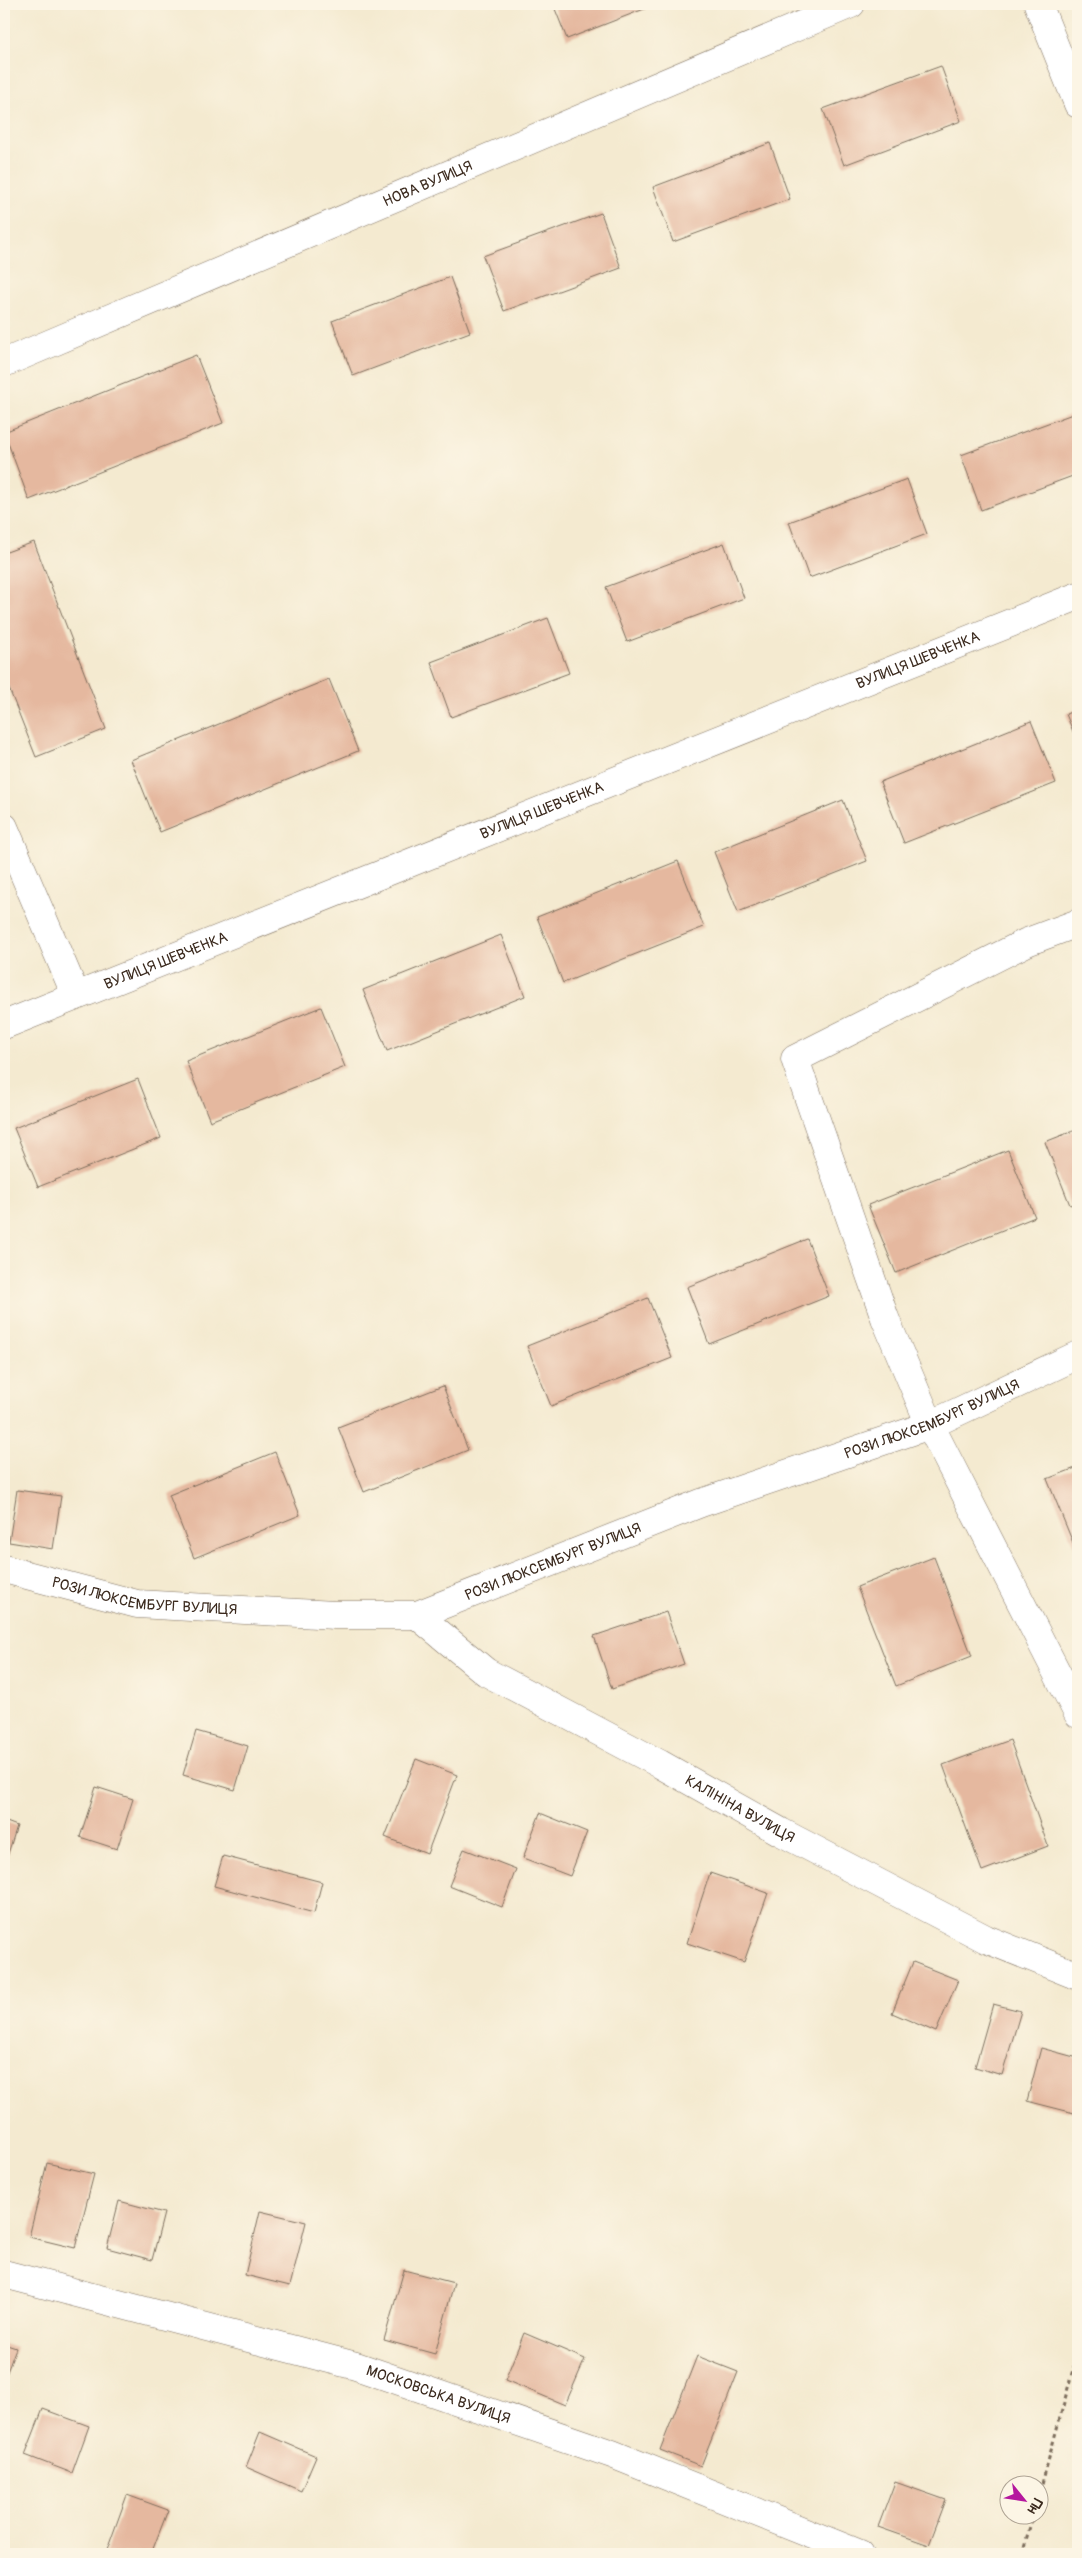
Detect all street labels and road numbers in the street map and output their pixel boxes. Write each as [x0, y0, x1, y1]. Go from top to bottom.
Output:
street label: НОВА ВУЛИЦЯ [380, 156, 475, 211]
street label: ВУЛИЦЯ ШЕВЧЕНКА [853, 627, 983, 693]
street label: ВУЛИЦЯ ШЕВЧЕНКА [477, 777, 606, 843]
street label: ВУЛИЦЯ ШЕВЧЕНКА [101, 927, 230, 994]
street label: РОЗИ ЛЮКСЕМБУРГ ВУЛИЦЯ [842, 1375, 1022, 1463]
street label: РОЗИ ЛЮКСЕМБУРГ ВУЛИЦЯ [462, 1518, 644, 1605]
street label: РОЗИ ЛЮКСЕМБУРГ ВУЛИЦЯ [50, 1573, 238, 1619]
street label: КАЛІНІНА ВУЛИЦЯ [682, 1771, 798, 1847]
street label: МОСКОВСЬКА ВУЛИЦЯ [364, 2361, 513, 2428]

